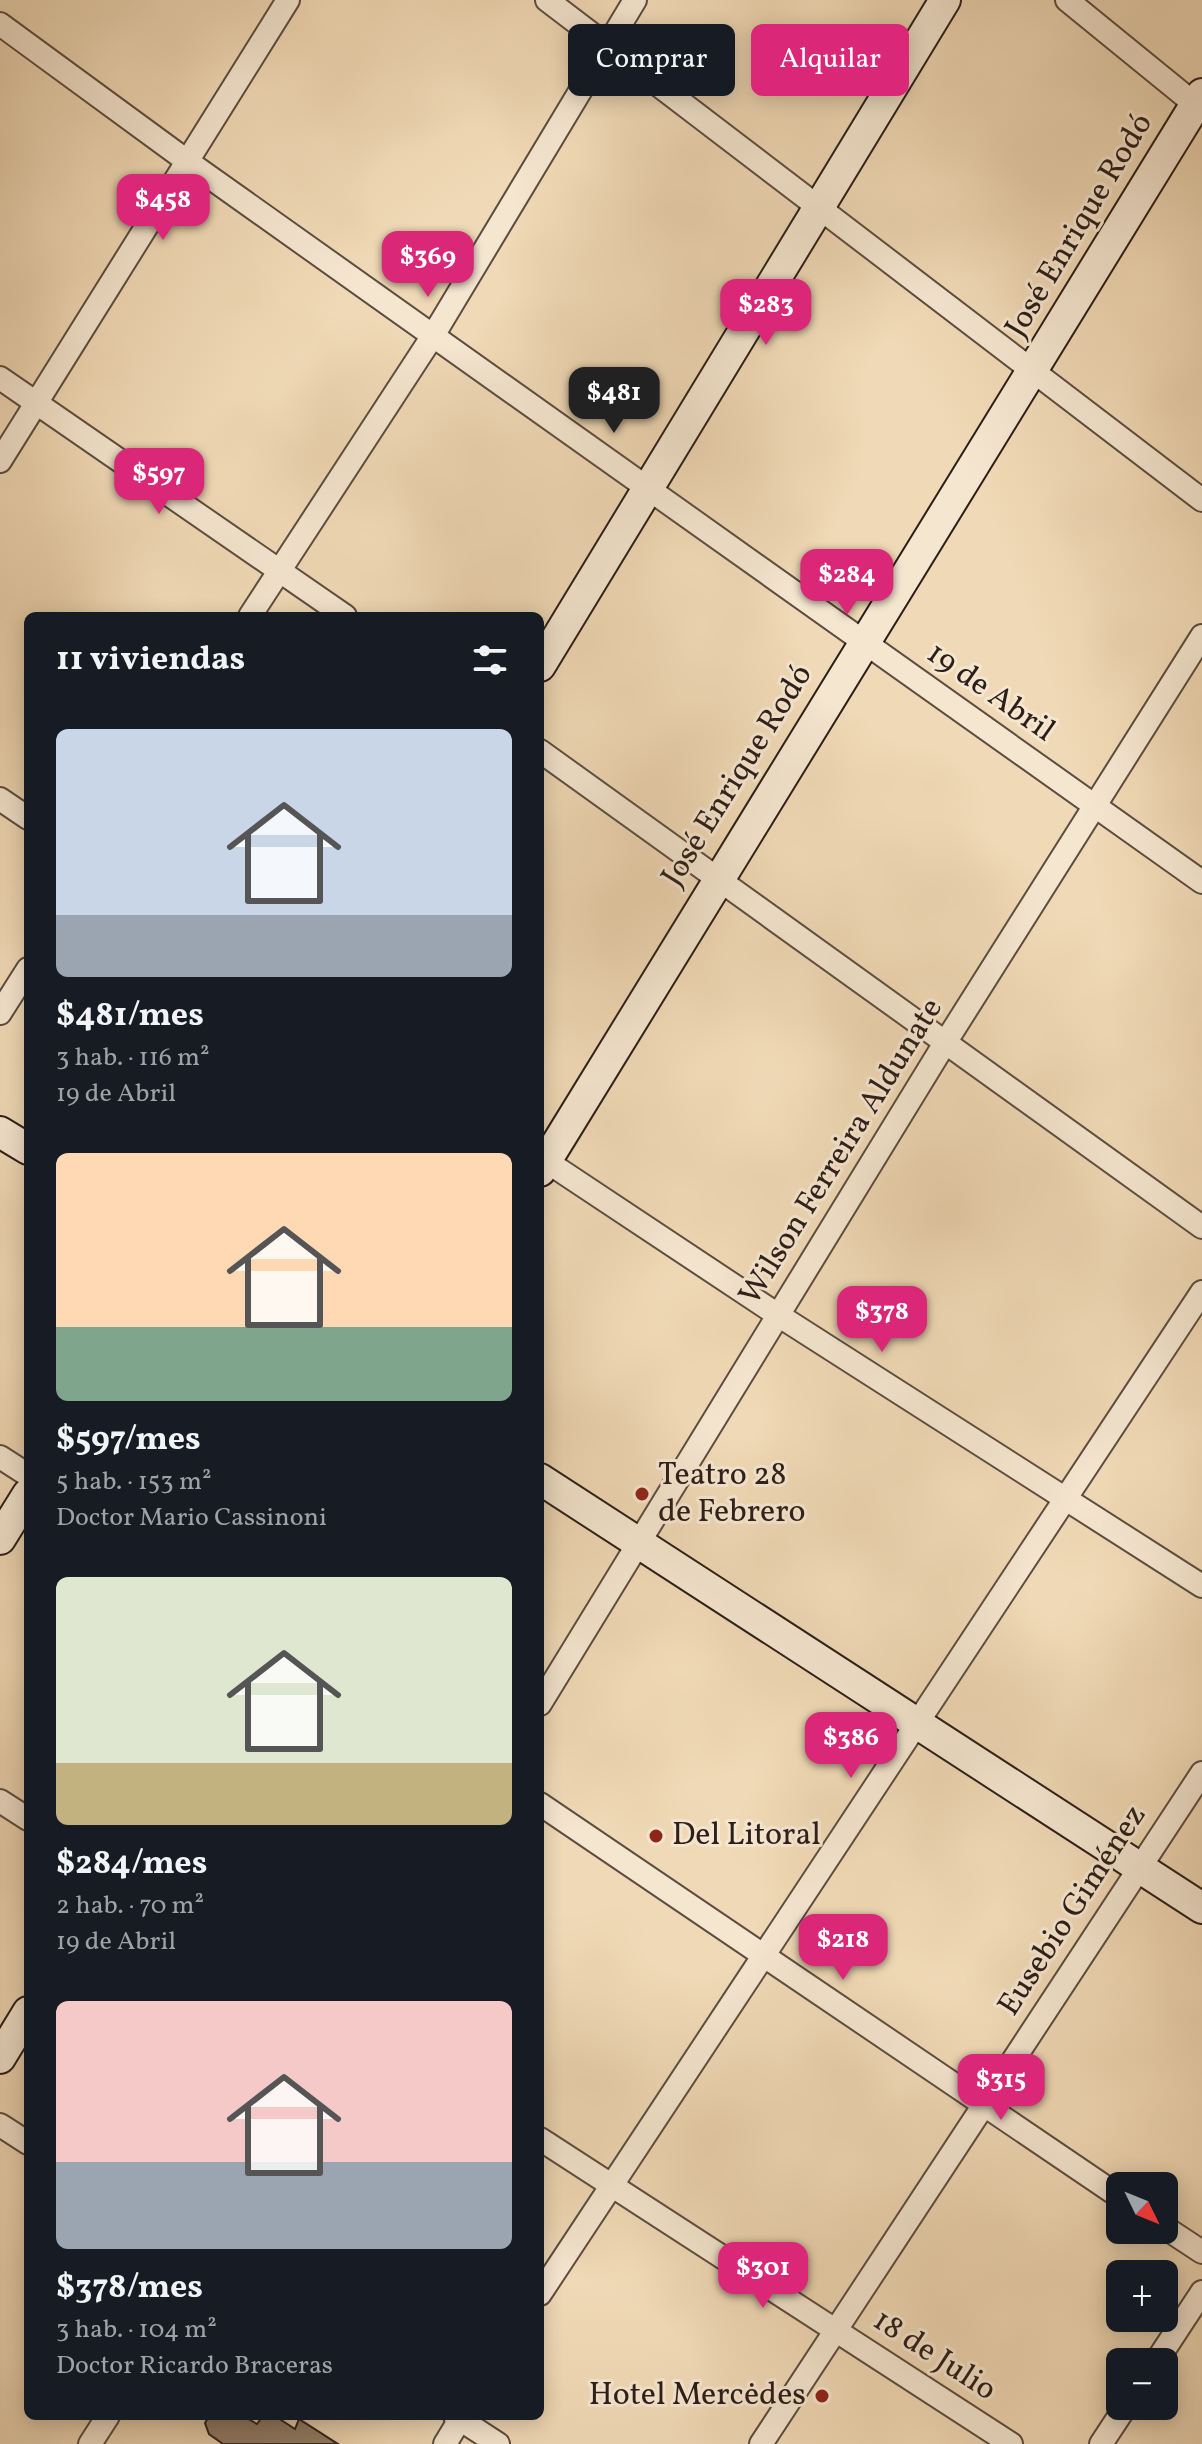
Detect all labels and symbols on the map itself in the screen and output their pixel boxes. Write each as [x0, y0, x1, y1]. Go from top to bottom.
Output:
street label: José Enrique Rodó [996, 106, 1164, 346]
pin: $458 [116, 174, 210, 242]
pin: $369 [381, 231, 475, 299]
pin: $283 [719, 279, 813, 347]
pin: $481 [567, 367, 661, 435]
pin: $597 [112, 448, 206, 516]
pin: $284 [800, 549, 894, 617]
street label: 19 de Abril [917, 633, 1063, 753]
street label: José Enrique Rodó [652, 656, 824, 896]
street label: Wilson Ferreira Aldunate [729, 990, 955, 1314]
pin: $378 [835, 1286, 929, 1354]
place label: Teatro 28 de Febrero [658, 1454, 806, 1535]
marker: Teatro 28 de Febrero [633, 1485, 651, 1503]
pin: $386 [804, 1712, 898, 1780]
street label: Eusebio Giménez [988, 1797, 1158, 2025]
place label: Del Litoral [672, 1814, 821, 1858]
marker: Del Litoral [647, 1827, 665, 1845]
pin: $218 [796, 1914, 890, 1982]
pin: $315 [954, 2054, 1048, 2122]
north arrow [1106, 2172, 1178, 2244]
pin: $301 [716, 2242, 810, 2310]
street label: 18 de Julio [864, 2300, 1004, 2412]
place label: Hotel Mercėdes [589, 2374, 806, 2418]
marker: Hotel Mercėdes [813, 2387, 831, 2405]

